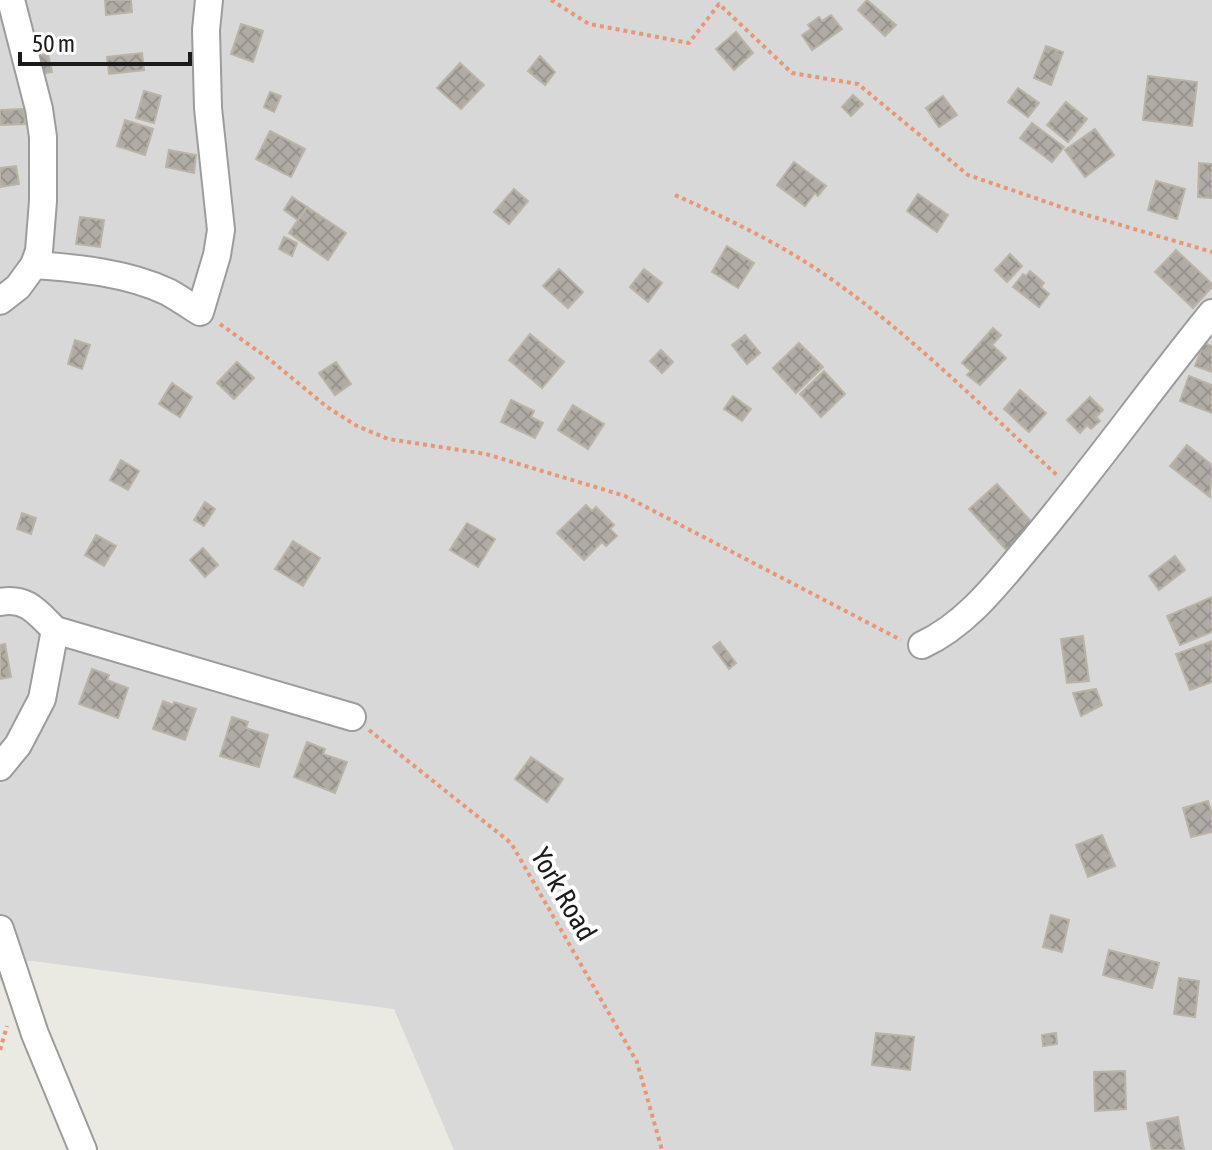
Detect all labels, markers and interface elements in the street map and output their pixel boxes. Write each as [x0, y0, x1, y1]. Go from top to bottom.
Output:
scale bar [20, 16, 190, 66]
text: 50 m [32, 30, 75, 57]
street label: York Road [525, 842, 603, 946]

